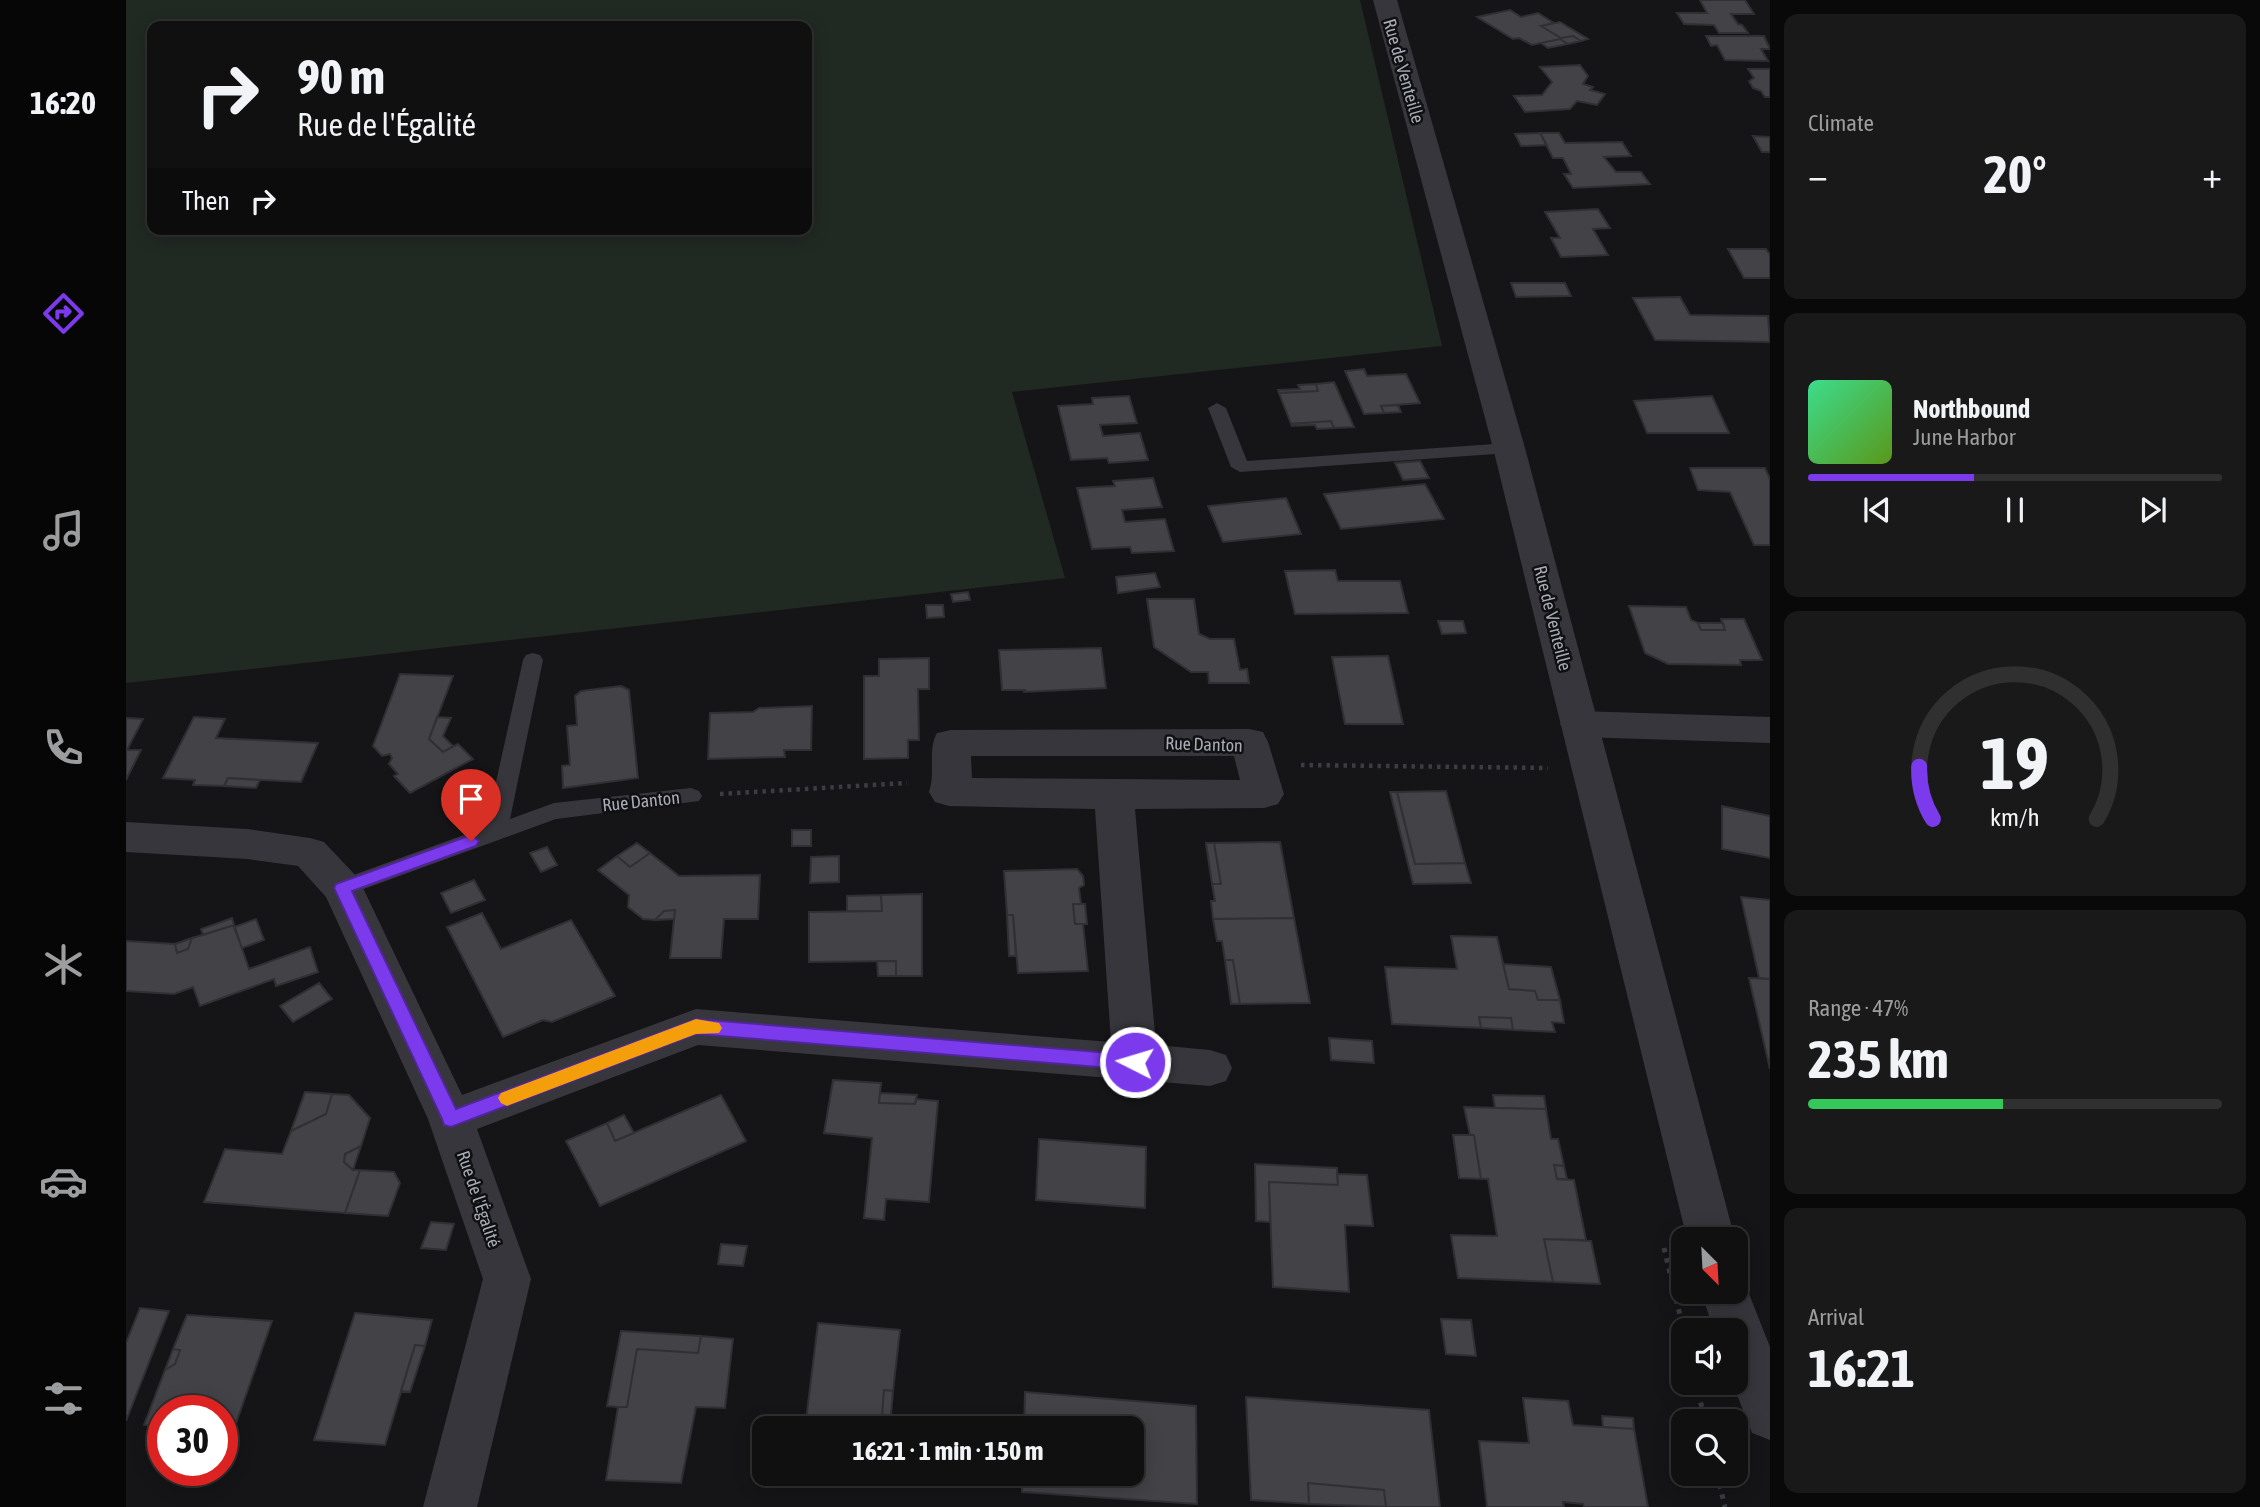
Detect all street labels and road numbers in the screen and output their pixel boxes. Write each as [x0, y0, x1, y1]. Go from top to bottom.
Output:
street label: Rue de Venteille [1379, 16, 1429, 126]
street label: Rue de Venteille [1530, 563, 1576, 673]
street label: Rue Danton [1165, 732, 1243, 756]
street label: Rue Danton [601, 786, 681, 816]
street label: Rue de l'Égalité [453, 1148, 505, 1250]

